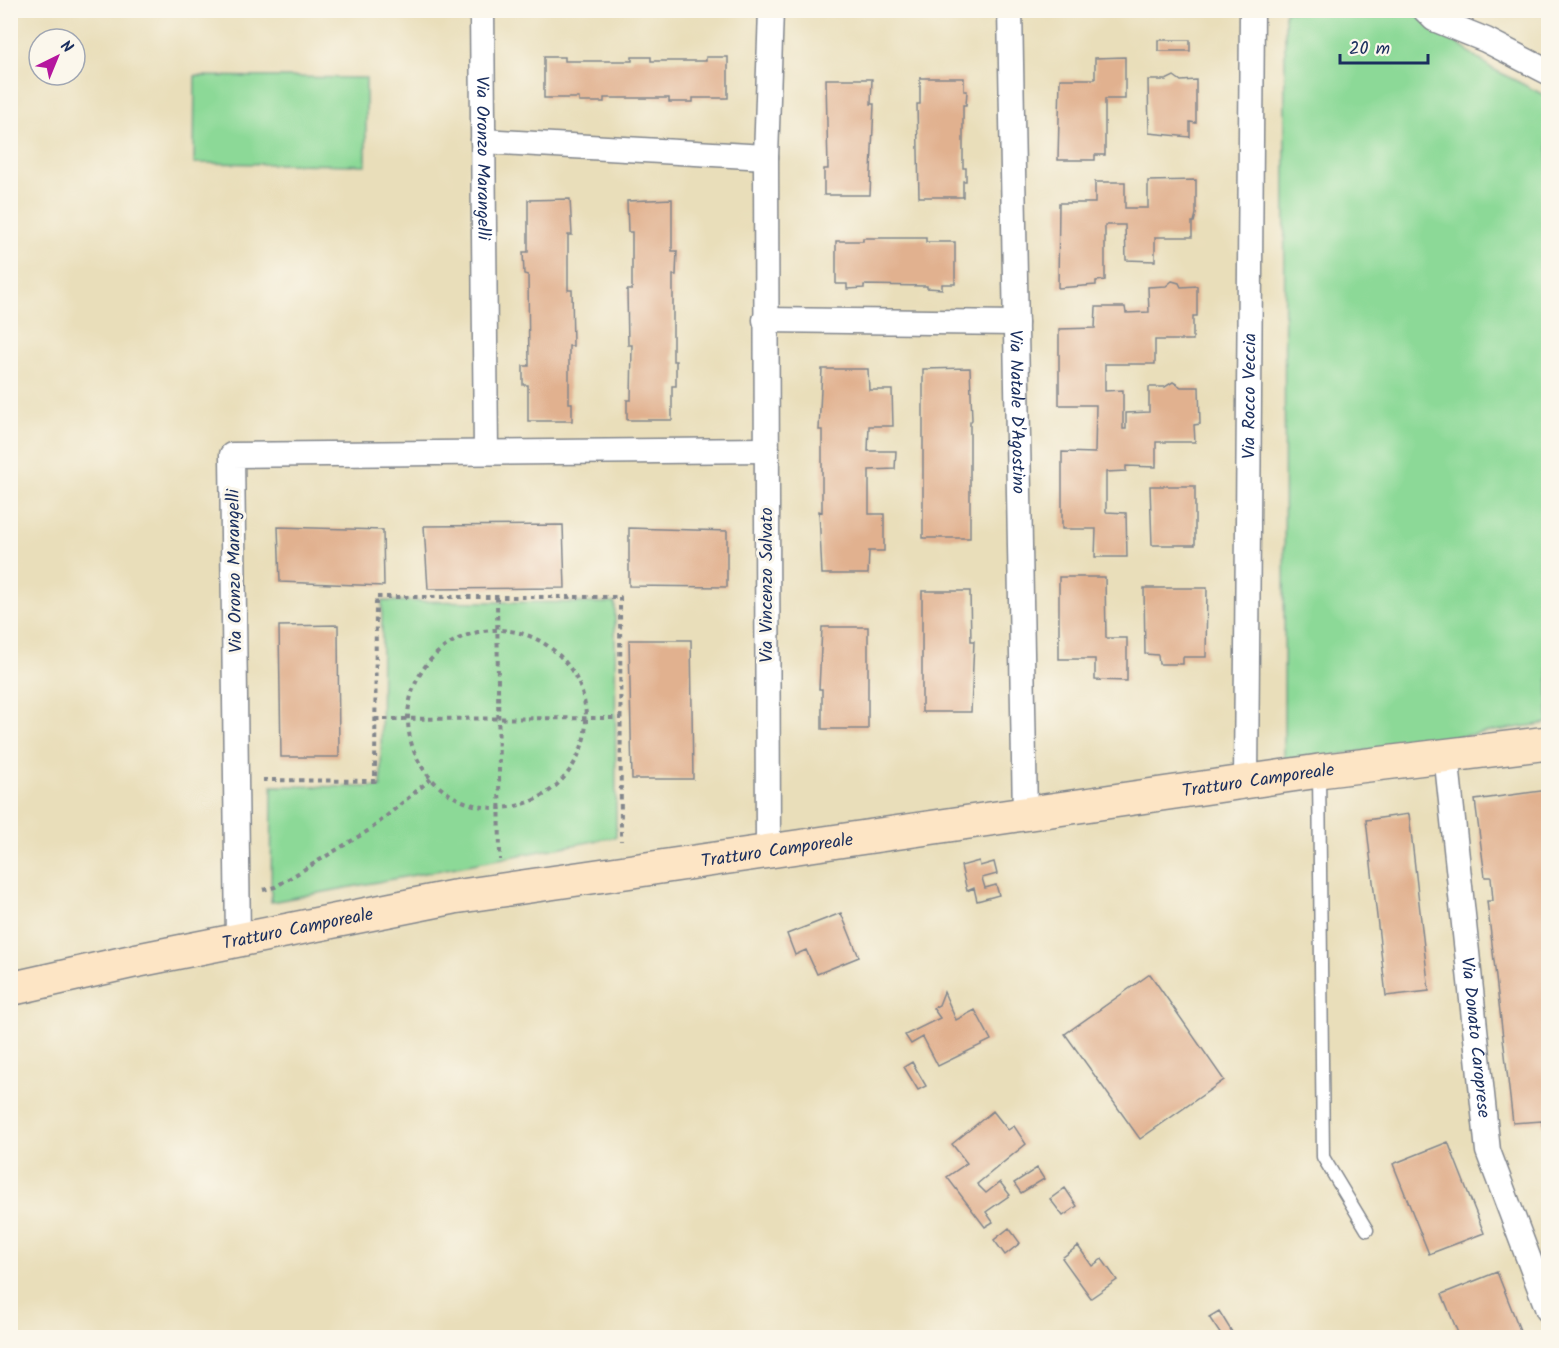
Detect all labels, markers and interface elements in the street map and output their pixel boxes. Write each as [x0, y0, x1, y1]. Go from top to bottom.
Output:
north arrow [27, 27, 87, 87]
scale bar [1340, 27, 1428, 65]
text: N [54, 35, 78, 60]
text: 20 m [1349, 35, 1390, 64]
street label: Via Oronzo Marangelli [467, 76, 497, 241]
street label: Via Natale D'Agostino [1000, 330, 1032, 494]
street label: Via Rocco Veccia [1236, 333, 1265, 459]
street label: Via Oronzo Marangelli [220, 488, 251, 653]
street label: Via Vincenzo Salvato [753, 507, 782, 663]
street label: Tratturo Camporeale [1180, 756, 1336, 807]
street label: Tratturo Camporeale [699, 826, 855, 877]
street label: Tratturo Camporeale [220, 900, 376, 959]
street label: Via Donato Caroprese [1452, 956, 1497, 1119]

